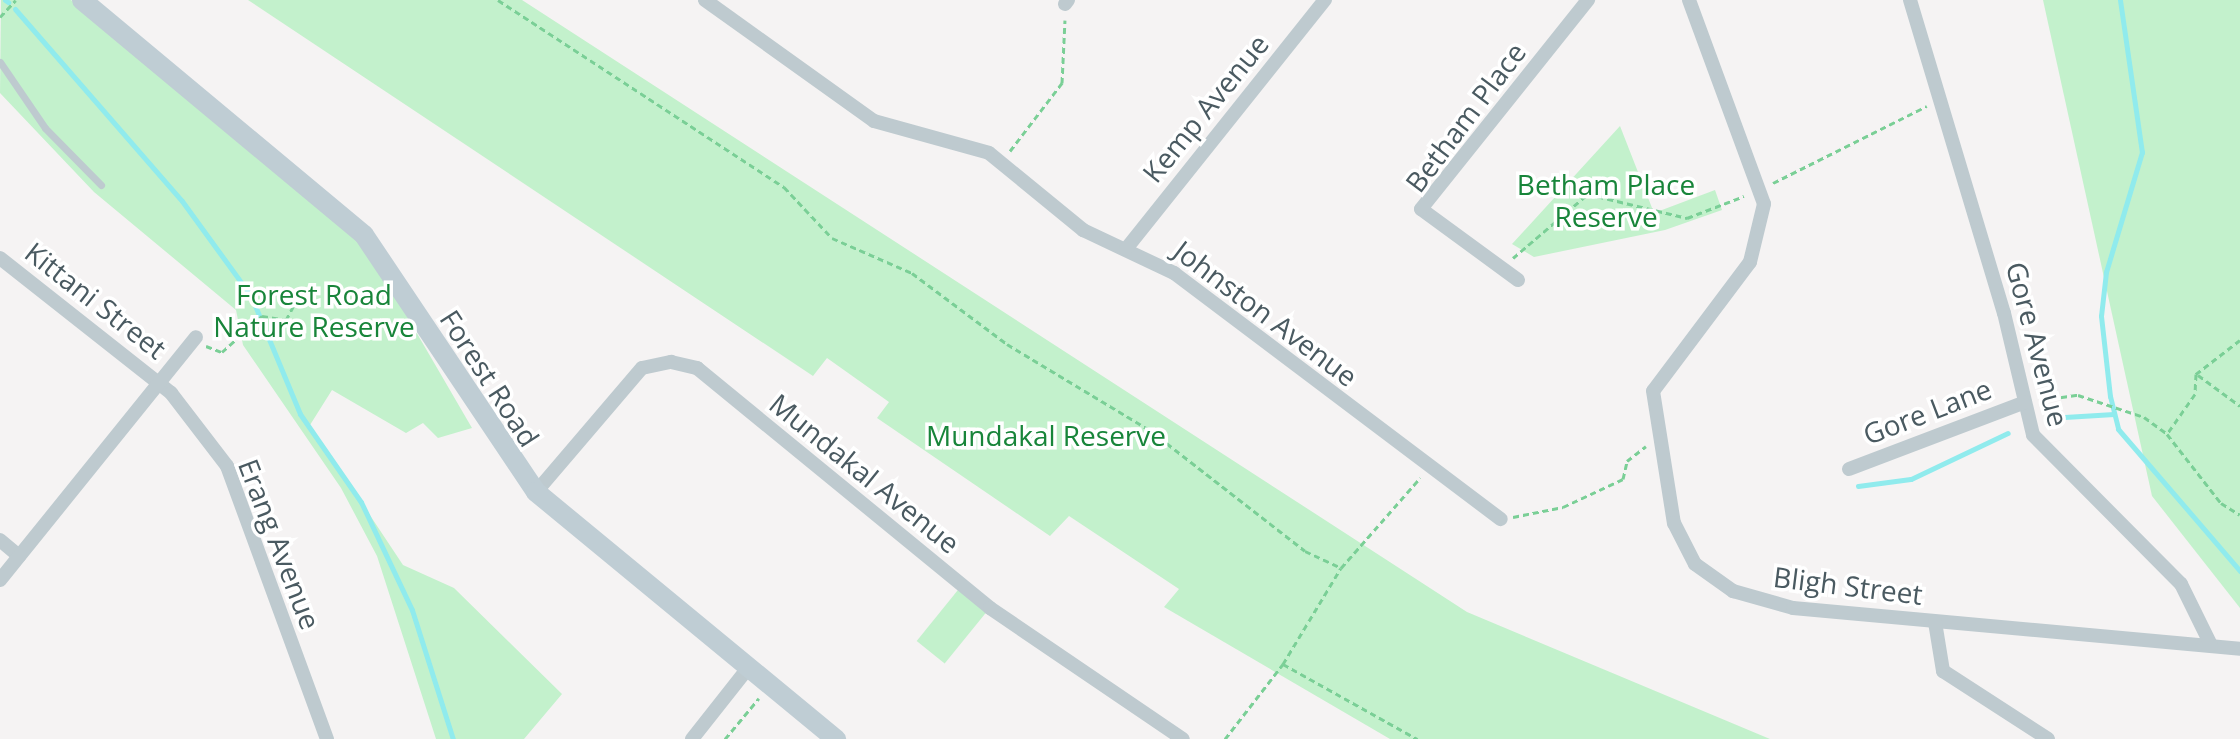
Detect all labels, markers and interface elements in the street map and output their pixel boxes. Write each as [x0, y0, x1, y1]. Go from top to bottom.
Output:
street label: Kemp Avenue [1135, 27, 1275, 189]
street label: Betham Place [1398, 36, 1532, 198]
park label: Betham Place Reserve [1517, 167, 1695, 233]
street label: Johnston Avenue [1168, 233, 1364, 393]
street label: Kittani Street [19, 235, 173, 365]
street label: Gore Avenue [2000, 258, 2076, 430]
park label: Forest Road Nature Reserve [213, 277, 415, 343]
street label: Forest Road [433, 303, 547, 453]
street label: Gore Lane [1858, 371, 1996, 451]
street label: Mundakal Avenue [763, 386, 967, 560]
park label: Mundakal Reserve [926, 418, 1166, 452]
street label: Erang Avenue [232, 454, 328, 634]
street label: Bligh Street [1771, 559, 1925, 611]

